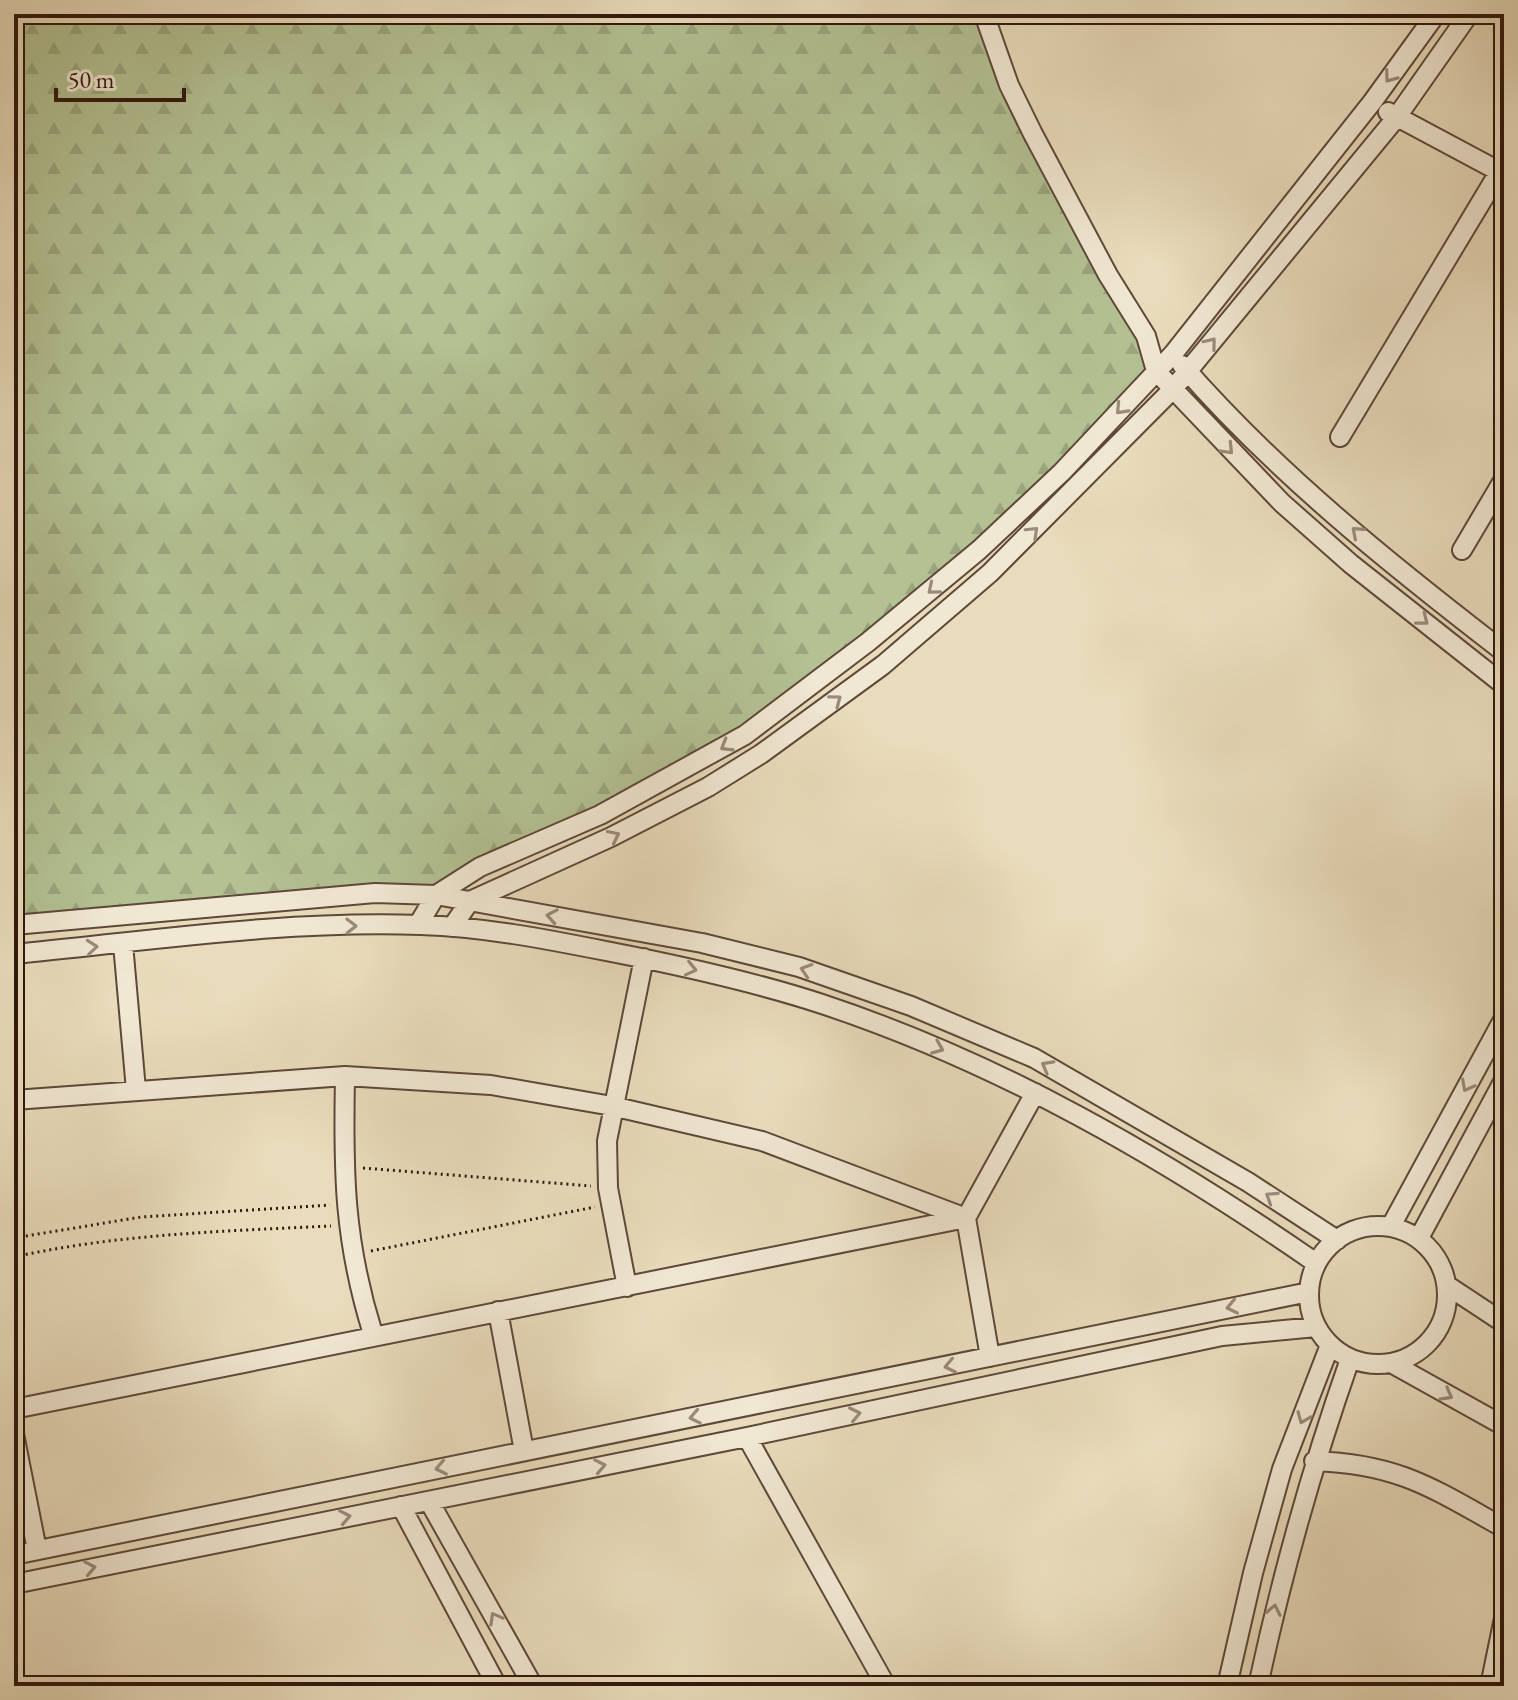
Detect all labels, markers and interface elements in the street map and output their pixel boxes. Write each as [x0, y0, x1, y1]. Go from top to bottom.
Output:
scale bar [56, 52, 184, 102]
text: 50 m [68, 64, 115, 95]
one-way arrow [1386, 68, 1400, 83]
one-way arrow [1202, 337, 1216, 352]
one-way arrow [1115, 400, 1130, 414]
one-way arrow [1219, 440, 1234, 454]
one-way arrow [1024, 526, 1038, 541]
one-way arrow [1351, 528, 1366, 542]
one-way arrow [928, 579, 942, 594]
one-way arrow [1414, 611, 1429, 625]
one-way arrow [827, 696, 841, 710]
one-way arrow [721, 736, 735, 752]
one-way arrow [606, 830, 621, 845]
one-way arrow [545, 908, 558, 925]
one-way arrow [345, 917, 358, 935]
one-way arrow [86, 938, 99, 955]
one-way arrow [683, 960, 697, 977]
one-way arrow [799, 963, 813, 979]
one-way arrow [930, 1039, 944, 1055]
one-way arrow [1041, 1060, 1056, 1076]
one-way arrow [1461, 1078, 1476, 1093]
one-way arrow [1266, 1192, 1280, 1207]
one-way arrow [1226, 1298, 1240, 1315]
one-way arrow [944, 1357, 958, 1374]
one-way arrow [1439, 1385, 1453, 1401]
one-way arrow [848, 1406, 861, 1423]
one-way arrow [689, 1407, 702, 1424]
one-way arrow [1296, 1410, 1312, 1424]
one-way arrow [434, 1459, 448, 1476]
one-way arrow [594, 1459, 607, 1476]
one-way arrow [339, 1510, 352, 1527]
one-way arrow [84, 1561, 97, 1578]
one-way arrow [1265, 1603, 1282, 1617]
one-way arrow [489, 1612, 505, 1627]

